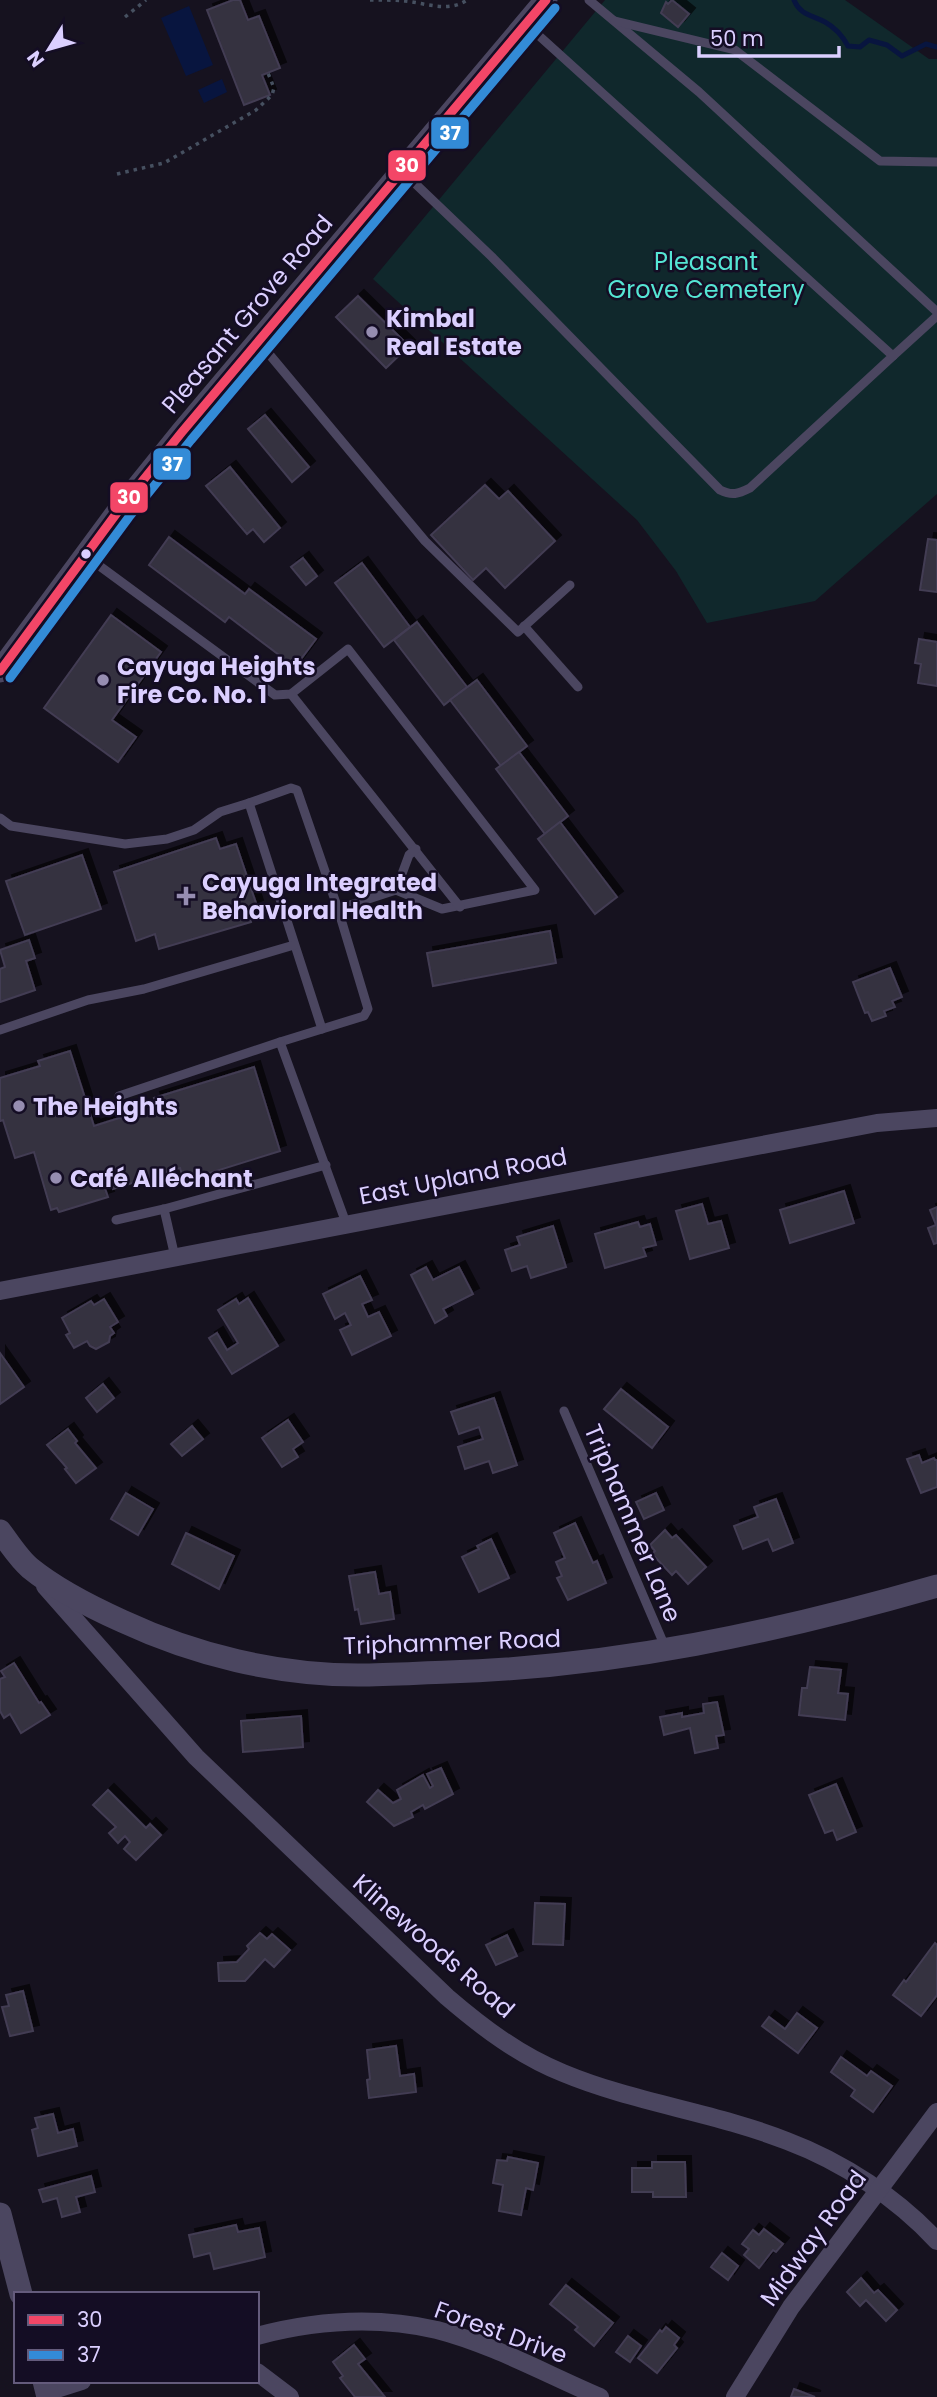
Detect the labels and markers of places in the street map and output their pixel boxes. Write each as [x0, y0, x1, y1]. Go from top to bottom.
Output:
place label: Kimbal Real Estate [386, 302, 522, 363]
marker: Kimbal Real Estate [364, 324, 380, 340]
unlabelled marker [79, 547, 93, 561]
place label: Cayuga Heights Fire Co. No. 1 [117, 650, 316, 711]
marker: Cayuga Heights Fire Co. No. 1 [95, 672, 111, 688]
place label: Cayuga Integrated Behavioral Health [202, 866, 437, 927]
marker: Cayuga Integrated Behavioral Health [176, 886, 196, 906]
place label: The Heights [33, 1090, 178, 1123]
marker: The Heights [11, 1098, 27, 1114]
place label: Café Alléchant [70, 1162, 253, 1195]
marker: Café Alléchant [48, 1170, 64, 1186]

